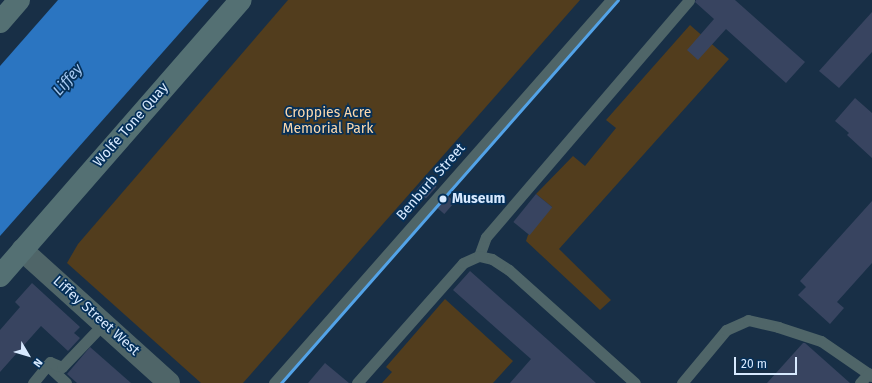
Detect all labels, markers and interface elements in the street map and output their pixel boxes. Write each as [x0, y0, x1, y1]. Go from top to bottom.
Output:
water label: Liffey [49, 60, 87, 100]
street label: Wolfe Tone Quay [90, 80, 172, 170]
park label: Croppies Acre Memorial Park [283, 105, 373, 138]
street label: Benburb Street [393, 140, 469, 224]
place label: Museum [452, 191, 505, 207]
marker: Museum [437, 193, 449, 205]
street label: Liffey Street West [49, 273, 143, 359]
north arrow [8, 335, 48, 375]
scale bar [736, 349, 799, 375]
text: N [30, 356, 45, 370]
text: 20 m [741, 357, 767, 371]

